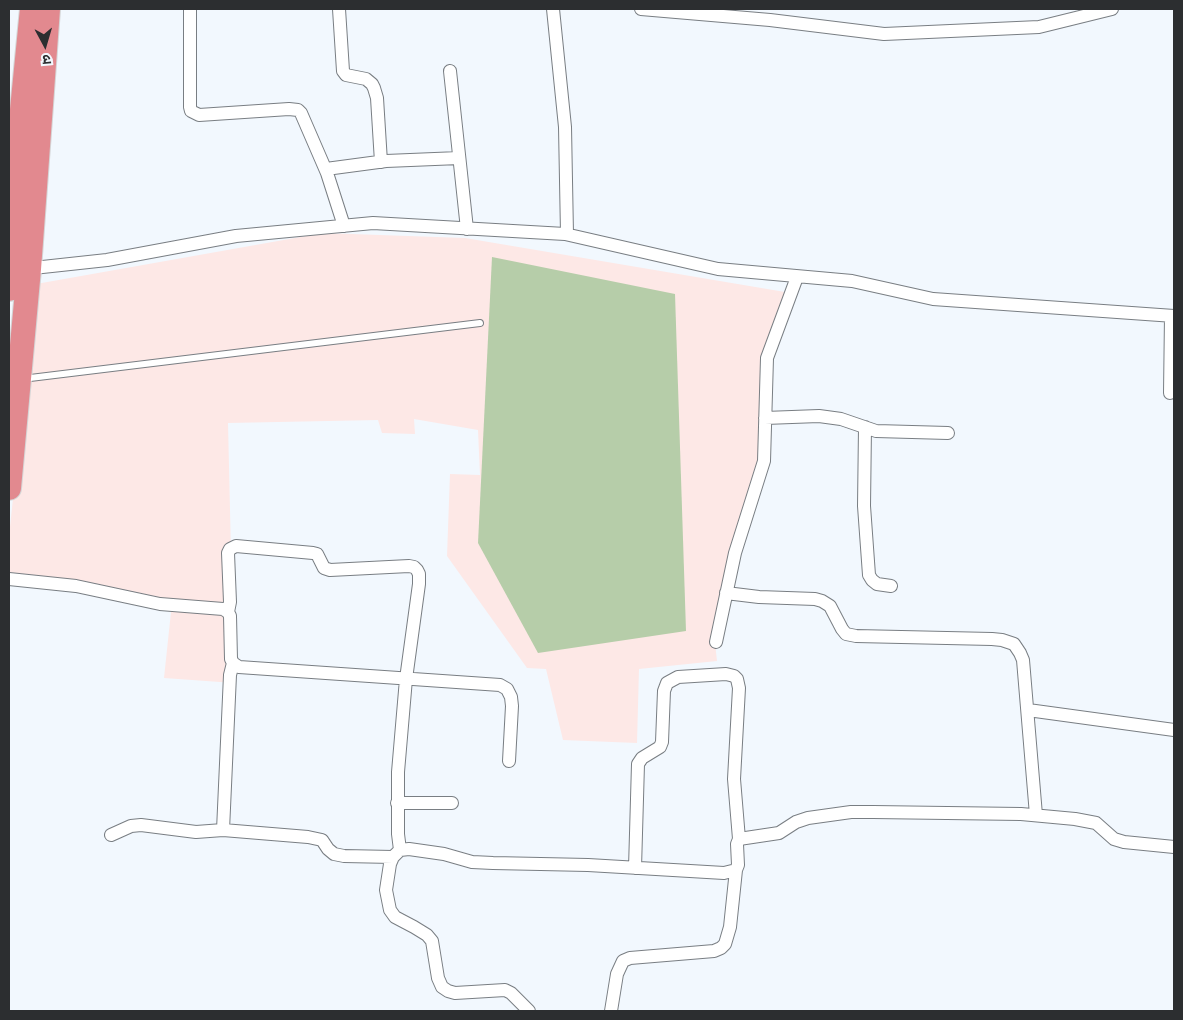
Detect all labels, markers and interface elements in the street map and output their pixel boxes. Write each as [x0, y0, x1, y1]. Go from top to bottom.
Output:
north arrow [20, 20, 70, 70]
text: उ [42, 52, 51, 68]

